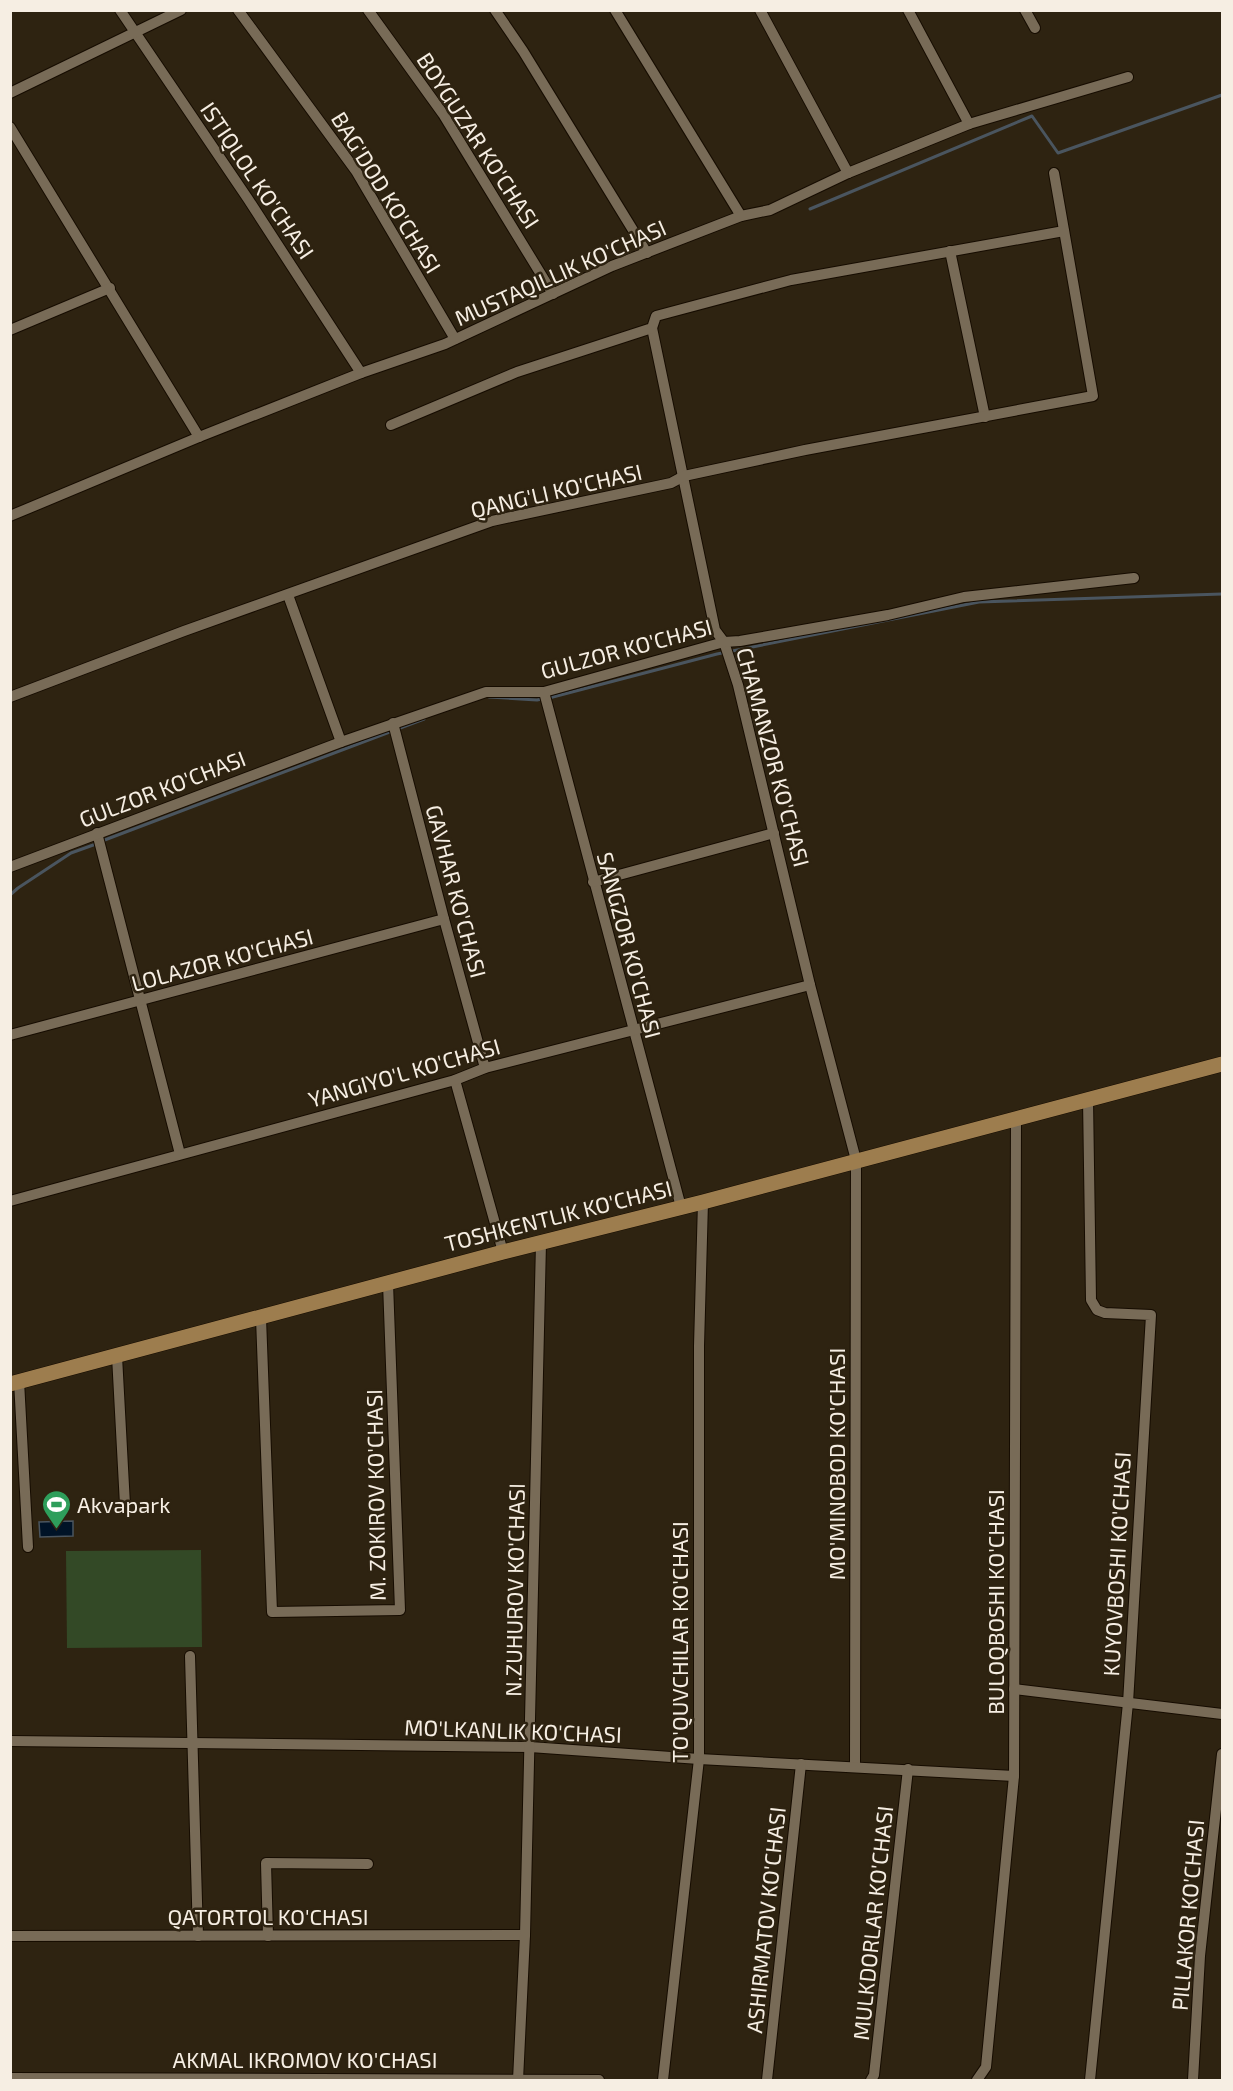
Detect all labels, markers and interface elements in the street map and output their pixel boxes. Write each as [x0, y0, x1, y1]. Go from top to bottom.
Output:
street label: BOYGUZAR KO'CHASI [413, 47, 545, 233]
street label: ISTIQLOL KO'CHASI [195, 97, 320, 264]
street label: BAG'DOD KO'CHASI [327, 107, 447, 277]
street label: MUSTAQILLIK KO'CHASI [450, 214, 670, 331]
street label: QANG'LI KO'CHASI [468, 458, 644, 523]
street label: GULZOR KO'CHASI [538, 613, 714, 683]
street label: CHAMANZOR KO'CHASI [732, 645, 816, 869]
street label: GULZOR KO'CHASI [75, 744, 249, 832]
street label: GAVHAR KO'CHASI [421, 802, 493, 980]
street label: SANGZOR KO'CHASI [593, 849, 667, 1041]
street label: LOLAZOR KO'CHASI [128, 922, 316, 996]
street label: YANGIYO'L KO'CHASI [305, 1032, 503, 1112]
street label: TOSHKENTLIK KO'CHASI [442, 1174, 674, 1256]
street label: MO'MINOBOD KO'CHASI [823, 1348, 849, 1580]
street label: M. ZOKIROV KO'CHASI [360, 1389, 390, 1601]
street label: KUYOVBOSHI KO'CHASI [1097, 1451, 1135, 1677]
street label: N.ZUHUROV KO'CHASI [499, 1483, 529, 1697]
sports icon: Akvapark [40, 1488, 72, 1530]
street label: BULOQBOSHI KO'CHASI [982, 1489, 1009, 1715]
place label: Akvapark [77, 1491, 170, 1517]
street label: TO'QUVCHILAR KO'CHASI [666, 1521, 693, 1763]
street label: MO'LKANLIK KO'CHASI [404, 1713, 622, 1747]
street label: MULKDORLAR KO'CHASI [847, 1805, 897, 2041]
street label: ASHIRMATOV KO'CHASI [740, 1806, 790, 2034]
street label: PILLAKOR KO'CHASI [1166, 1818, 1208, 2012]
street label: QATORTOL KO'CHASI [167, 1903, 369, 1930]
street label: AKMAL IKROMOV KO'CHASI [173, 2046, 437, 2072]

